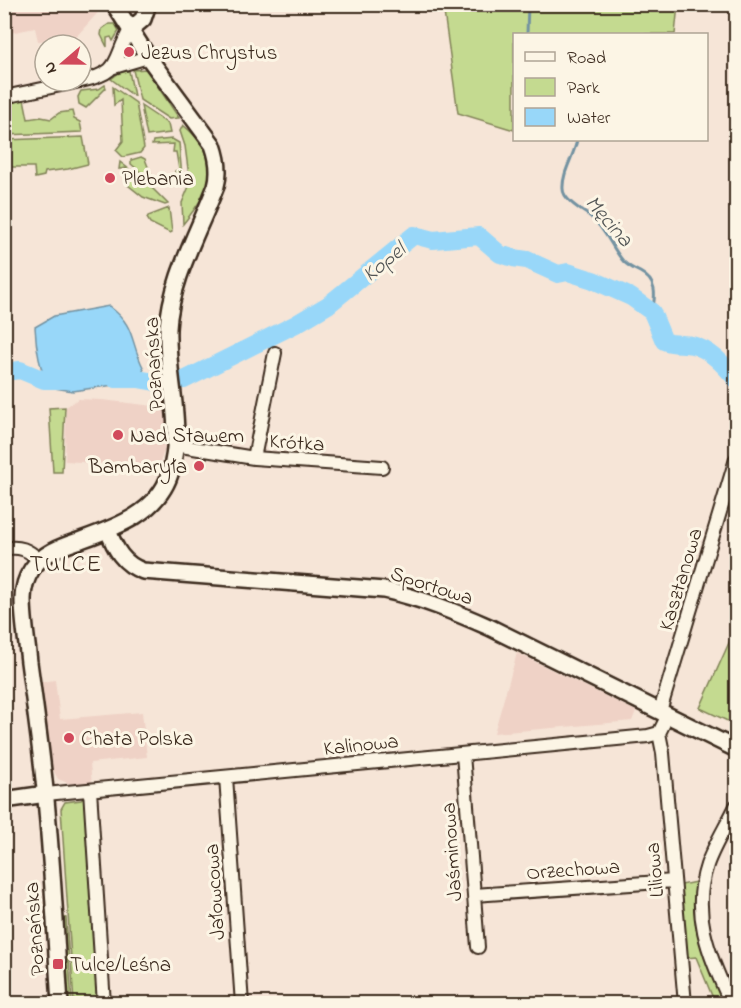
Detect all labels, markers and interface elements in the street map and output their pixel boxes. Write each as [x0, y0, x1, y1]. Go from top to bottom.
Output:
north arrow [33, 33, 93, 93]
legend [513, 33, 708, 141]
place label: Jezus Chrystus [141, 39, 277, 71]
marker: Jezus Chrystus [122, 45, 136, 59]
text: Road [567, 46, 606, 72]
text: N [38, 58, 64, 77]
text: Park [567, 76, 600, 102]
text: Water [567, 106, 611, 132]
place label: Plebania [122, 165, 194, 195]
marker: Plebania [103, 171, 117, 185]
water label: Męcina [576, 189, 640, 256]
water label: Kopel [356, 234, 415, 291]
street label: Poznańska [138, 316, 172, 412]
place label: Nad Stawem [130, 422, 244, 452]
street label: Krótka [268, 427, 325, 461]
marker: Nad Stawem [111, 428, 125, 442]
place label: Bambaryła [88, 453, 187, 485]
marker: Bambaryła [192, 459, 206, 473]
street label: Kasztanowa [652, 525, 712, 635]
district label: TULCE [29, 548, 103, 583]
street label: Sportowa [386, 559, 477, 614]
place label: Chata Polska [81, 725, 193, 755]
street label: Kalinowa [322, 727, 400, 765]
marker: Chata Polska [62, 731, 76, 745]
street label: Jaśminowa [435, 802, 471, 902]
street label: Liliowa [639, 841, 673, 898]
street label: Jałowcowa [198, 843, 234, 941]
street label: Orzechowa [525, 853, 621, 889]
street label: Poznańska [18, 881, 54, 977]
place label: Tulce/Leśna [70, 951, 171, 981]
marker: Tulce/Leśna [51, 957, 65, 971]

